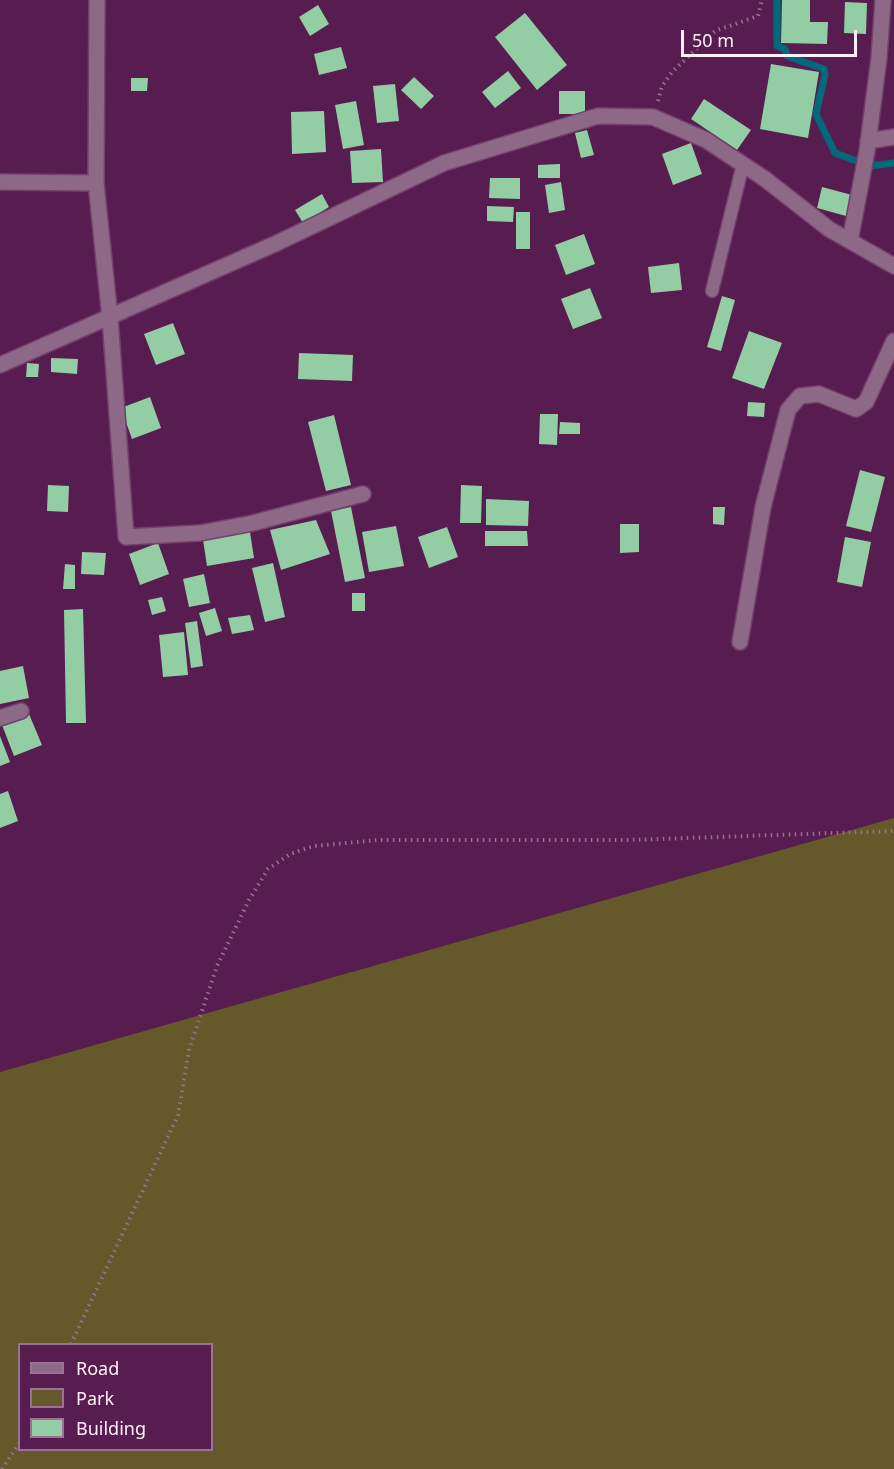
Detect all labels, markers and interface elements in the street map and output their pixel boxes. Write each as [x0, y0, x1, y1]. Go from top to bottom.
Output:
scale bar [684, 18, 860, 56]
text: 50 m [692, 28, 734, 52]
legend [18, 1343, 213, 1451]
text: Road [76, 1356, 119, 1380]
text: Park [76, 1386, 114, 1410]
text: Building [76, 1416, 146, 1440]

